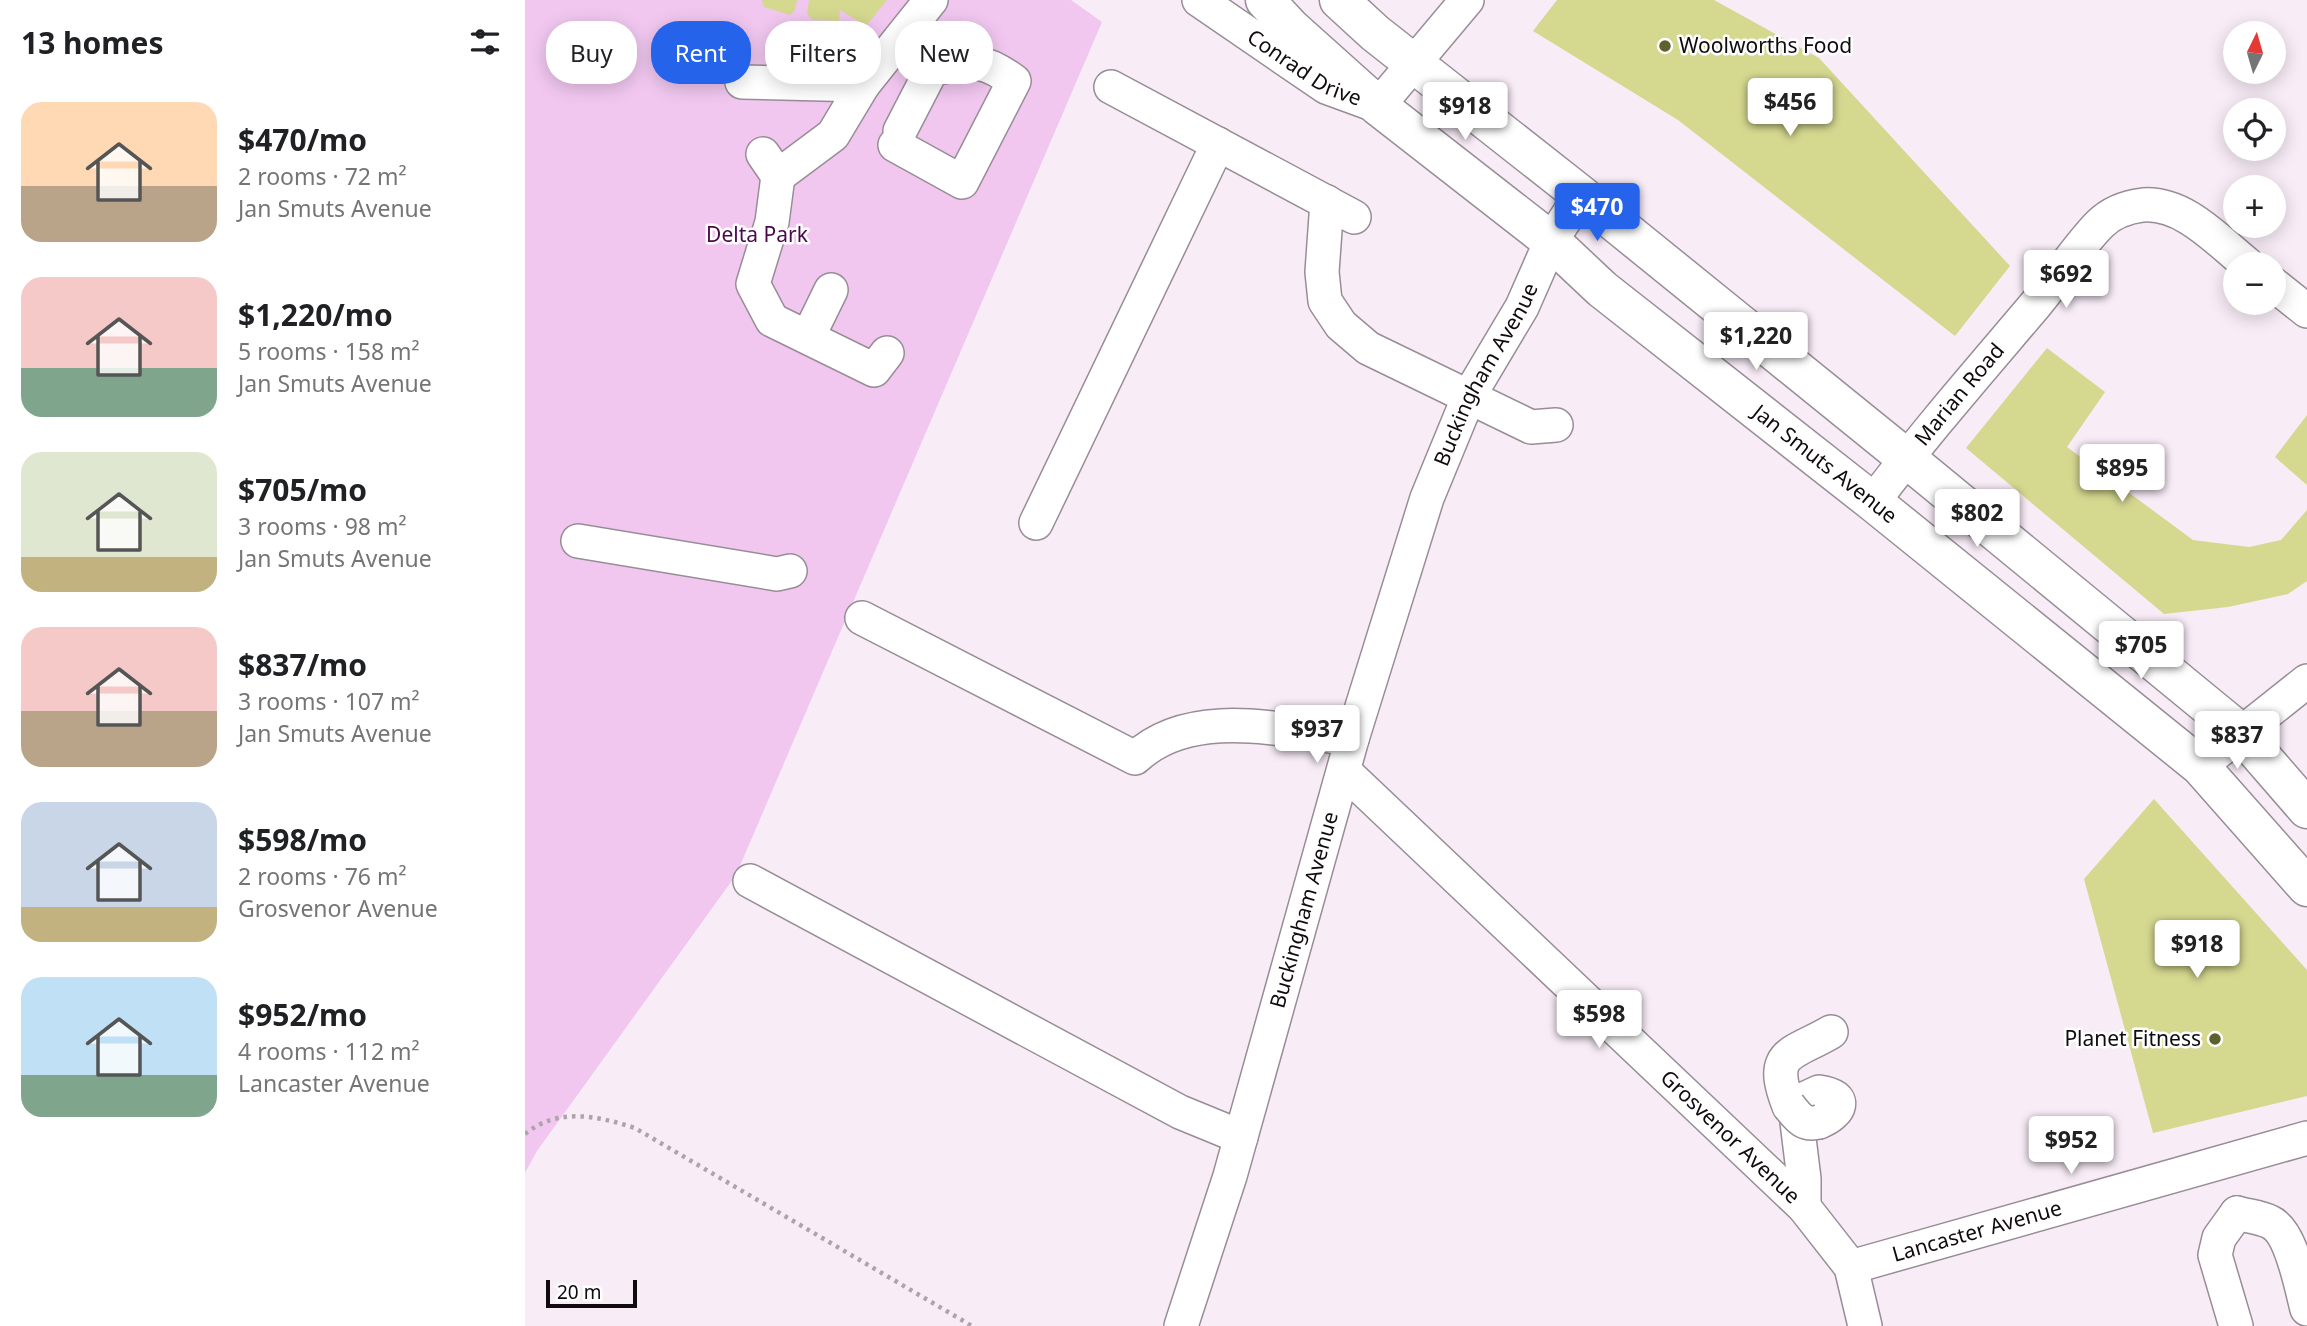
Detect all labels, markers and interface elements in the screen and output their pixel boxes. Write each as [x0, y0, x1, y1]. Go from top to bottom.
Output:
chip: Buy [546, 21, 637, 84]
chip: Rent [651, 21, 751, 84]
chip: Filters [765, 21, 881, 84]
chip: New [895, 21, 993, 84]
north arrow [2223, 21, 2285, 84]
map controls [2223, 21, 2286, 315]
text: 13 homes [21, 22, 164, 63]
street label: Conrad Drive [1242, 22, 1366, 112]
icon: filters [466, 23, 504, 61]
place label: Woolworths Food [1679, 31, 1852, 59]
marker: Woolworths Food [1657, 38, 1673, 54]
pin: $456 [1749, 78, 1831, 138]
pin: $918 [1424, 82, 1506, 142]
text: $456 [1764, 85, 1816, 117]
text: $918 [1439, 89, 1491, 121]
button: locate [2223, 98, 2286, 161]
text: $470/mo [238, 119, 367, 160]
icon: home [77, 130, 161, 214]
text: 2 rooms · 72 m² [238, 160, 407, 192]
button: + [2223, 175, 2286, 238]
pin: $470 [1556, 184, 1638, 243]
text: $470 [1571, 190, 1623, 222]
text: Jan Smuts Avenue [238, 192, 432, 224]
park label: Delta Park [706, 220, 809, 248]
pin: $692 [2025, 250, 2107, 310]
button: − [2223, 252, 2286, 315]
text: $692 [2040, 257, 2092, 289]
street label: Buckingham Avenue [1427, 278, 1544, 470]
text: $1,220/mo [238, 294, 393, 335]
icon: home [77, 305, 161, 389]
pin: $1,220 [1699, 312, 1813, 372]
text: $1,220 [1720, 319, 1792, 351]
text: 5 rooms · 158 m² [238, 335, 420, 367]
street label: Marian Road [1908, 337, 2010, 451]
text: Jan Smuts Avenue [238, 367, 432, 399]
street label: Jan Smuts Avenue [1746, 396, 1904, 529]
pin: $895 [2081, 444, 2163, 504]
text: $895 [2096, 451, 2148, 483]
text: $705/mo [238, 469, 367, 510]
icon: home [77, 480, 161, 564]
pin: $802 [1936, 490, 2018, 549]
text: $802 [1951, 496, 2003, 528]
text: 3 rooms · 98 m² [238, 510, 407, 542]
text: Jan Smuts Avenue [238, 542, 432, 574]
pin: $705 [2100, 622, 2182, 681]
text: $705 [2115, 628, 2167, 660]
text: $837/mo [238, 644, 367, 685]
icon: home [77, 655, 161, 739]
text: 3 rooms · 107 m² [238, 685, 420, 717]
pin: $937 [1276, 706, 1358, 765]
text: $937 [1291, 712, 1343, 744]
pin: $837 [2196, 712, 2278, 771]
text: Jan Smuts Avenue [238, 717, 432, 749]
text: $837 [2211, 718, 2263, 750]
street label: Buckingham Avenue [1263, 808, 1344, 1011]
text: $598/mo [238, 819, 367, 860]
icon: home [77, 830, 161, 914]
text: 2 rooms · 76 m² [238, 860, 407, 892]
text: Grosvenor Avenue [238, 892, 438, 924]
pin: $918 [2156, 920, 2238, 980]
text: $918 [2171, 927, 2223, 959]
pin: $598 [1558, 990, 1640, 1050]
text: $952/mo [238, 994, 367, 1035]
text: $598 [1573, 997, 1625, 1029]
icon: home [77, 1005, 161, 1089]
place label: Planet Fitness [2064, 1024, 2201, 1052]
marker: Planet Fitness [2207, 1031, 2223, 1047]
text: 4 rooms · 112 m² [238, 1035, 420, 1067]
street label: Grosvenor Avenue [1655, 1063, 1807, 1209]
text: Lancaster Avenue [238, 1067, 430, 1099]
pin: $952 [2030, 1116, 2112, 1176]
text: $952 [2045, 1123, 2097, 1155]
street label: Lancaster Avenue [1889, 1193, 2065, 1268]
scale bar [546, 1277, 637, 1309]
text: 20 m [557, 1279, 601, 1305]

